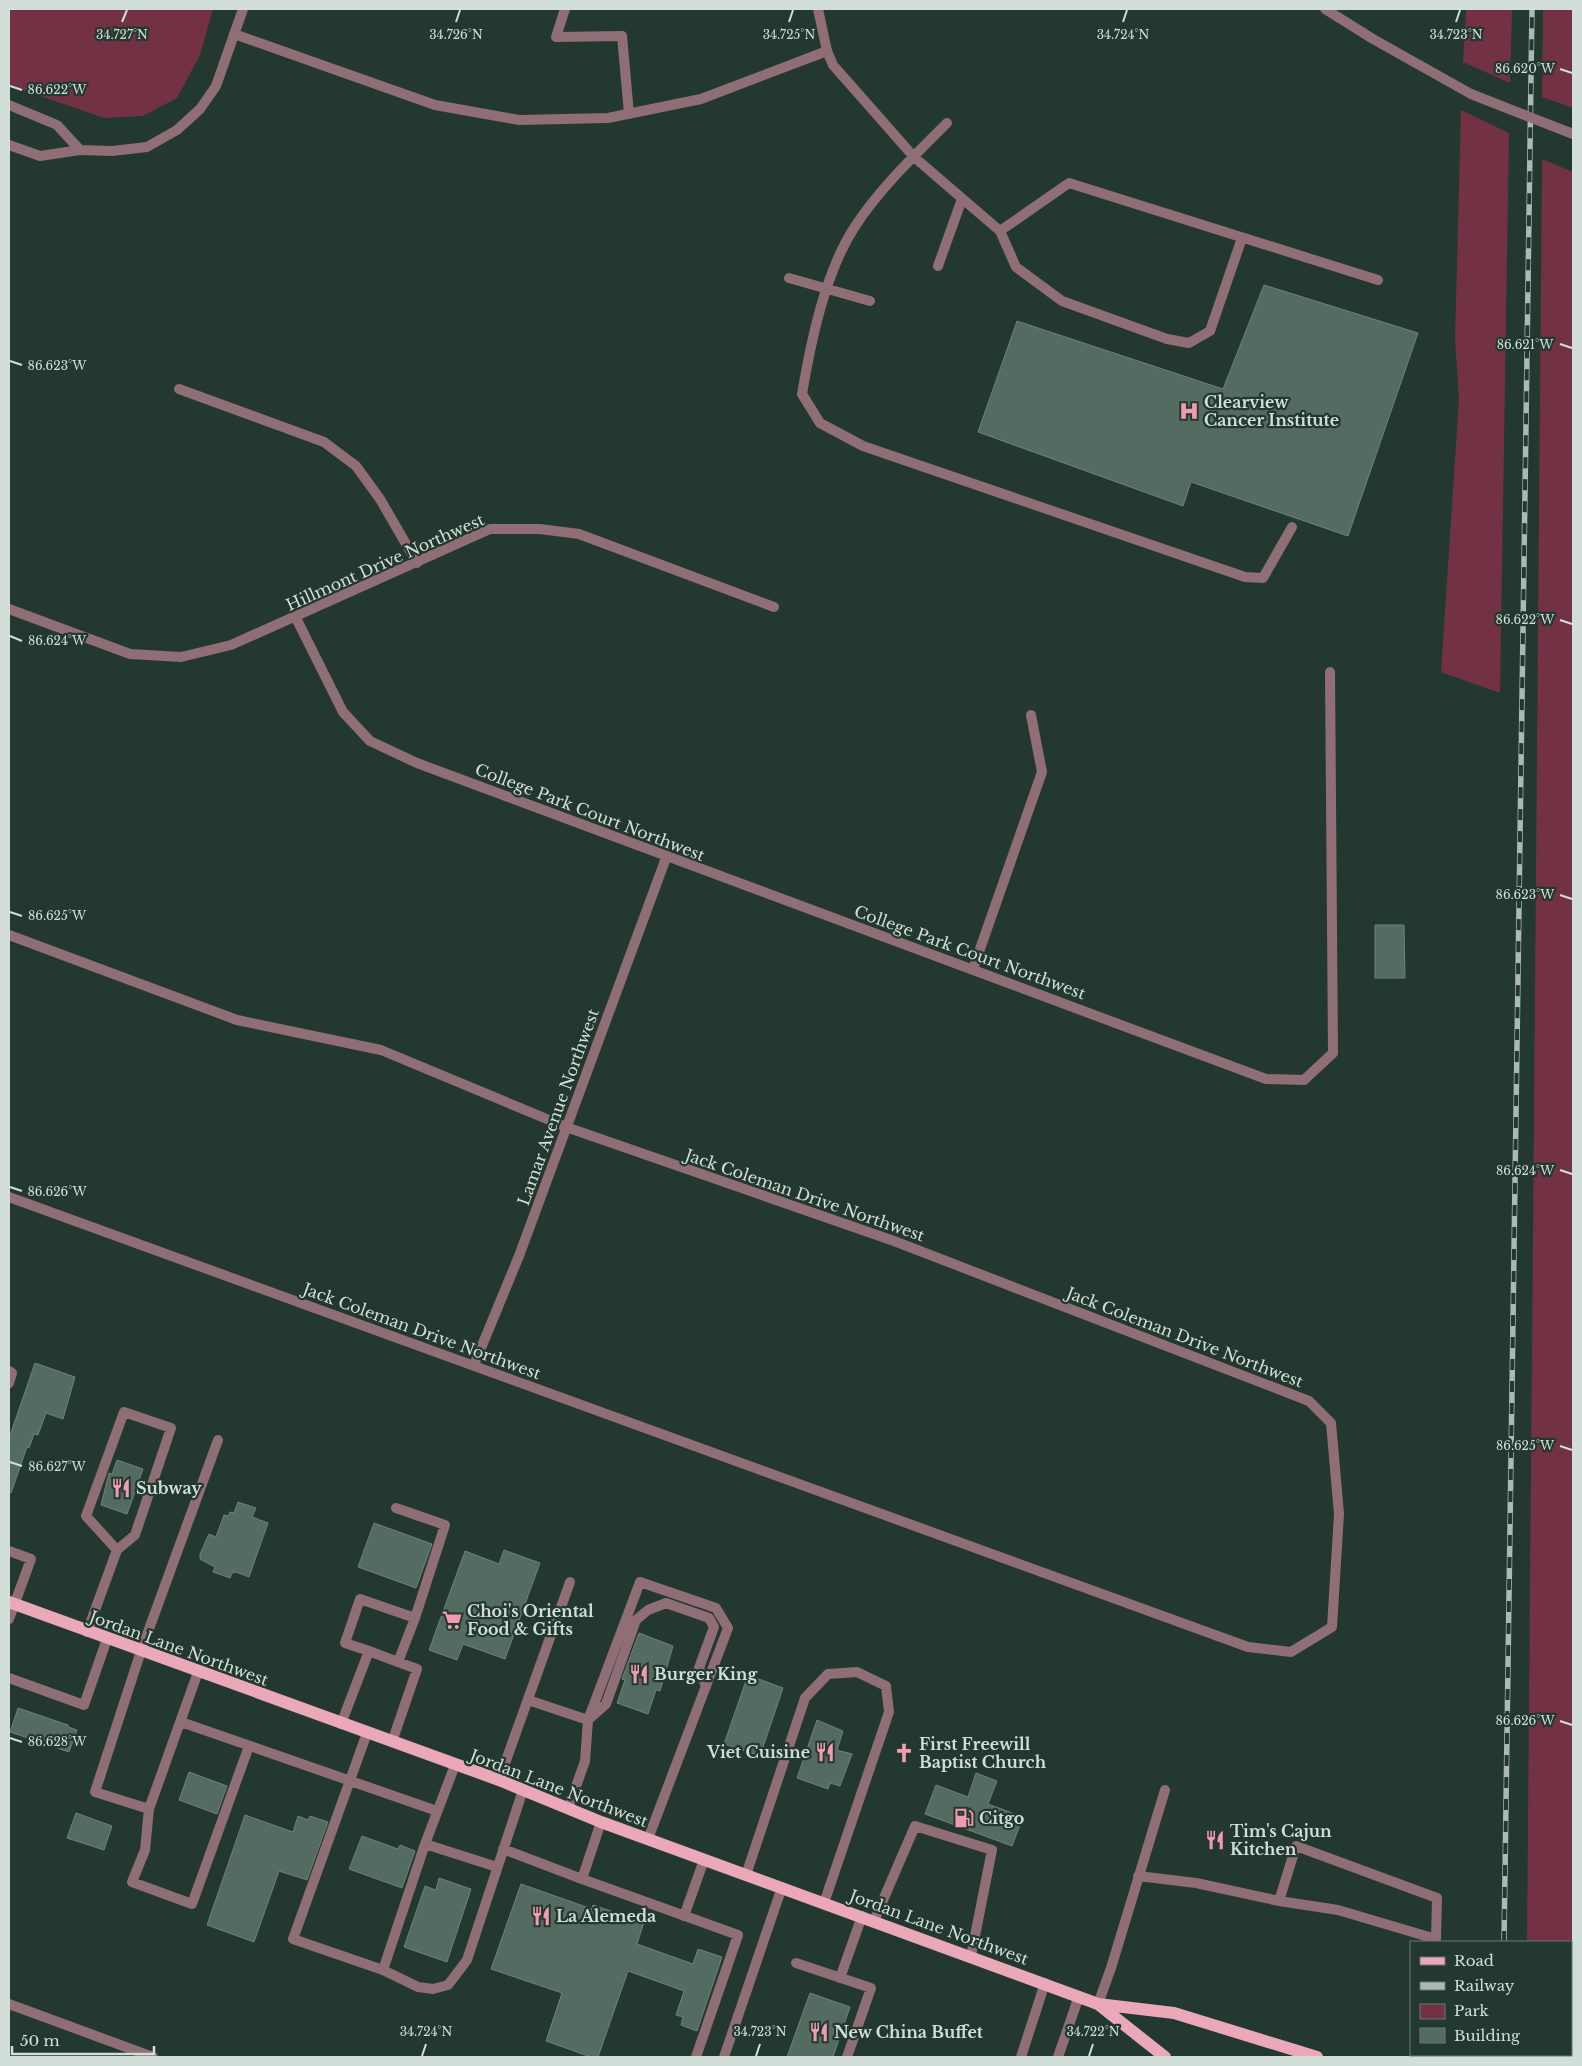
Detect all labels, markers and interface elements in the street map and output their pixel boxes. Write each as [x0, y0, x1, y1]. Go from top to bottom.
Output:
text: 34.727°N [96, 27, 148, 42]
text: 34.726°N [429, 27, 483, 42]
text: 34.725°N [763, 27, 815, 42]
text: 34.724°N [1097, 27, 1150, 42]
text: 34.723°N [1429, 27, 1483, 42]
text: 86.620°W [1495, 61, 1556, 76]
text: 86.622°W [28, 82, 87, 97]
text: 86.621°W [1497, 337, 1554, 352]
text: 86.623°W [28, 358, 87, 373]
place label: Clearview Cancer Institute [1204, 392, 1339, 430]
hospital icon: Clearview Cancer Institute [1178, 400, 1200, 422]
street label: Hillmont Drive Northwest [283, 509, 487, 615]
text: 86.622°W [1496, 612, 1555, 627]
text: 86.624°W [28, 633, 87, 648]
street label: College Park Court Northwest [472, 759, 708, 865]
text: 86.623°W [1496, 887, 1555, 902]
street label: College Park Court Northwest [852, 901, 1088, 1003]
text: 86.625°W [28, 908, 87, 923]
street label: Lamar Avenue Northwest [513, 1006, 603, 1208]
street label: Jack Coleman Drive Northwest [681, 1144, 927, 1245]
text: 86.624°W [1496, 1163, 1555, 1178]
text: 86.626°W [27, 1184, 87, 1199]
street label: Jack Coleman Drive Northwest [298, 1278, 544, 1383]
street label: Jack Coleman Drive Northwest [1062, 1282, 1306, 1391]
text: 86.625°W [1496, 1438, 1555, 1453]
text: 86.627°W [28, 1459, 87, 1474]
restaurant icon: Subway [110, 1477, 132, 1499]
place label: Subway [136, 1478, 202, 1498]
place label: Choi's Oriental Food & Gifts [467, 1601, 594, 1639]
street label: Jordan Lane Northwest [85, 1606, 271, 1690]
supermarket icon: Choi's Oriental Food & Gifts [441, 1609, 463, 1631]
restaurant icon: Burger King [628, 1663, 650, 1685]
place label: Burger King [654, 1664, 758, 1684]
text: 86.626°W [1495, 1713, 1555, 1728]
text: 86.628°W [28, 1734, 87, 1749]
place label: First Freewill Baptist Church [919, 1734, 1047, 1772]
restaurant icon: Viet Cuisine [814, 1741, 836, 1763]
place label: Viet Cuisine [706, 1742, 810, 1762]
church icon: First Freewill Baptist Church [893, 1742, 915, 1764]
street label: Jordan Lane Northwest [465, 1744, 651, 1831]
fuel station icon: Citgo [953, 1807, 975, 1829]
place label: Citgo [979, 1808, 1024, 1828]
place label: Tim's Cajun Kitchen [1230, 1821, 1332, 1859]
restaurant icon: Tim's Cajun Kitchen [1204, 1829, 1226, 1851]
street label: Jordan Lane Northwest [845, 1885, 1031, 1969]
restaurant icon: La Alemeda [530, 1905, 552, 1927]
place label: La Alemeda [556, 1906, 656, 1926]
legend [1410, 1941, 1572, 2056]
text: Road [1454, 1951, 1494, 1970]
text: Railway [1454, 1976, 1515, 1995]
text: Park [1454, 2001, 1490, 2020]
restaurant icon: New China Buffet [808, 2021, 830, 2043]
place label: New China Buffet [834, 2022, 984, 2042]
scale bar [12, 2024, 155, 2056]
text: 34.724°N [400, 2024, 453, 2039]
text: 34.723°N [733, 2024, 787, 2039]
text: 34.722°N [1066, 2024, 1120, 2039]
text: Building [1454, 2026, 1521, 2045]
text: 50 m [20, 2031, 60, 2050]

